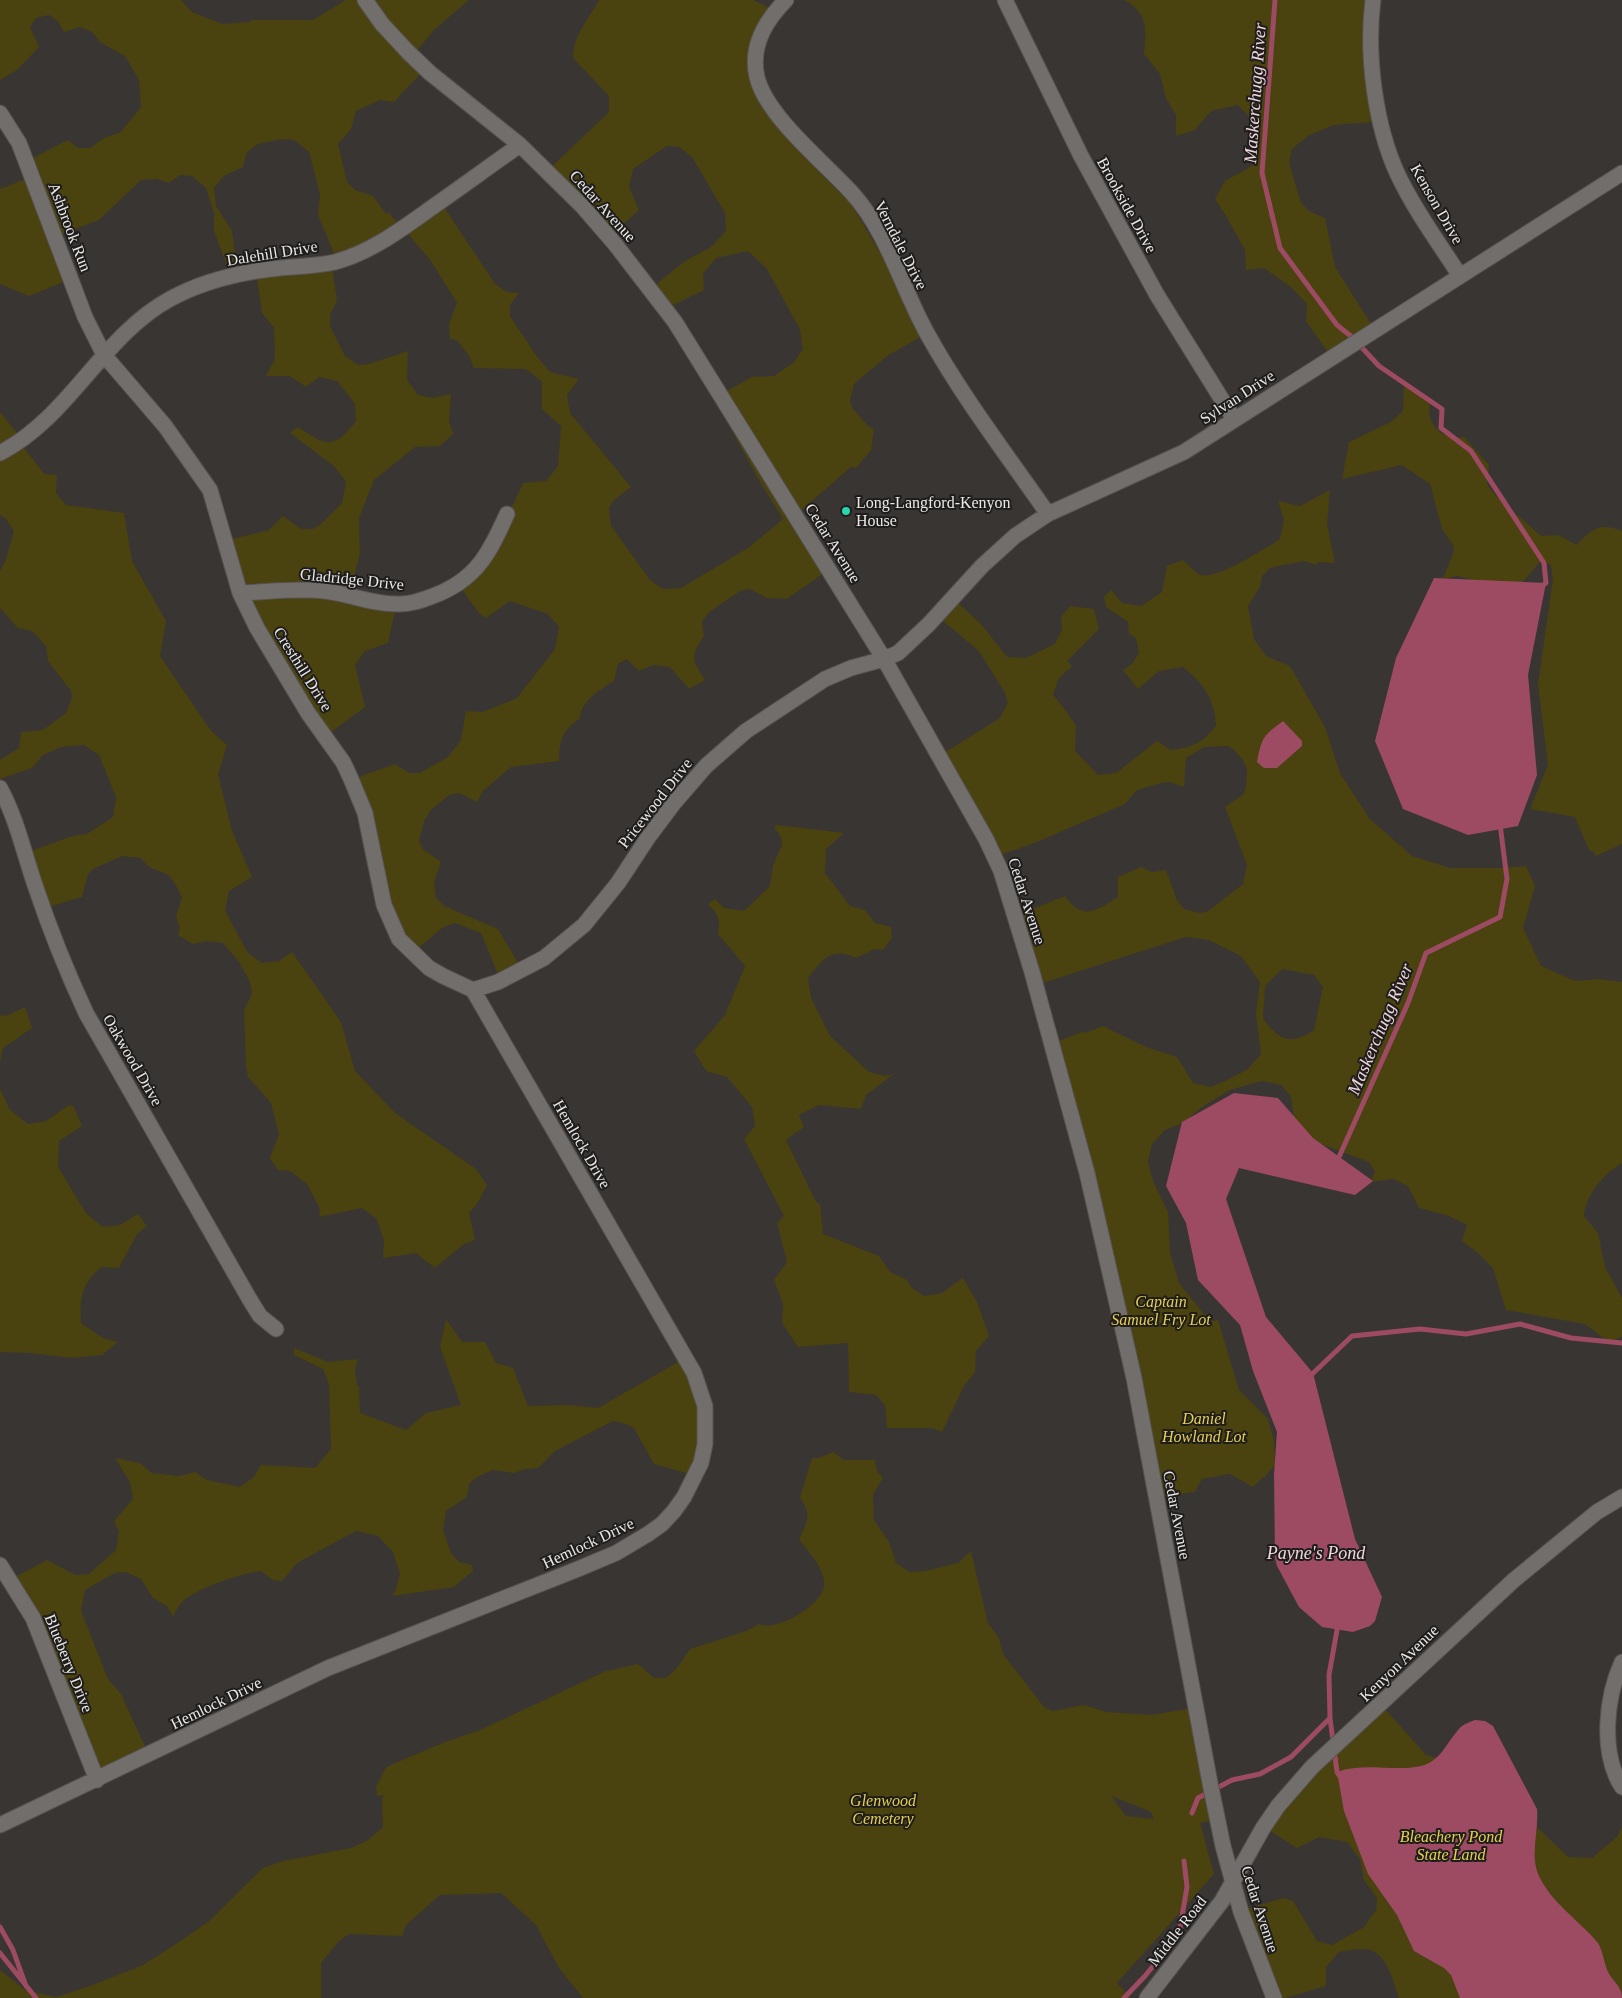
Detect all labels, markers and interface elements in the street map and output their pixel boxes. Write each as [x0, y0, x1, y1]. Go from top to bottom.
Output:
water label: Maskerchugg River [1240, 21, 1270, 165]
street label: Brookside Drive [1094, 154, 1160, 256]
street label: Kenson Drive [1407, 161, 1467, 247]
street label: Cedar Avenue [567, 167, 639, 245]
street label: Ashbrook Run [45, 180, 95, 274]
street label: Verndale Drive [871, 198, 931, 292]
street label: Dalehill Drive [225, 237, 319, 269]
street label: Sylvan Drive [1197, 367, 1278, 428]
place label: Long-Langford-Kenyon House [856, 494, 1011, 529]
street label: Cedar Avenue [802, 500, 864, 586]
marker: Long-Langford-Kenyon House [840, 505, 852, 517]
street label: Gladridge Drive [299, 565, 405, 594]
street label: Cresthill Drive [270, 624, 336, 714]
street label: Pricewood Drive [615, 755, 695, 851]
street label: Cedar Avenue [1005, 856, 1049, 946]
water label: Maskerchugg River [1343, 959, 1417, 1099]
street label: Oakwood Drive [100, 1011, 166, 1109]
street label: Hemlock Drive [550, 1097, 614, 1191]
park label: Captain Samuel Fry Lot [1111, 1293, 1211, 1329]
park label: Daniel Howland Lot [1161, 1410, 1247, 1445]
street label: Cedar Avenue [1160, 1469, 1194, 1561]
street label: Hemlock Drive [540, 1514, 636, 1572]
water label: Payne's Pond [1266, 1543, 1366, 1563]
street label: Blueberry Drive [41, 1611, 96, 1715]
street label: Kenyon Avenue [1356, 1621, 1442, 1705]
street label: Hemlock Drive [168, 1674, 264, 1732]
park label: Glenwood Cemetery [850, 1792, 917, 1828]
park label: Bleachery Pond State Land [1400, 1828, 1503, 1863]
street label: Cedar Avenue [1238, 1864, 1282, 1954]
street label: Middle Road [1144, 1893, 1210, 1969]

